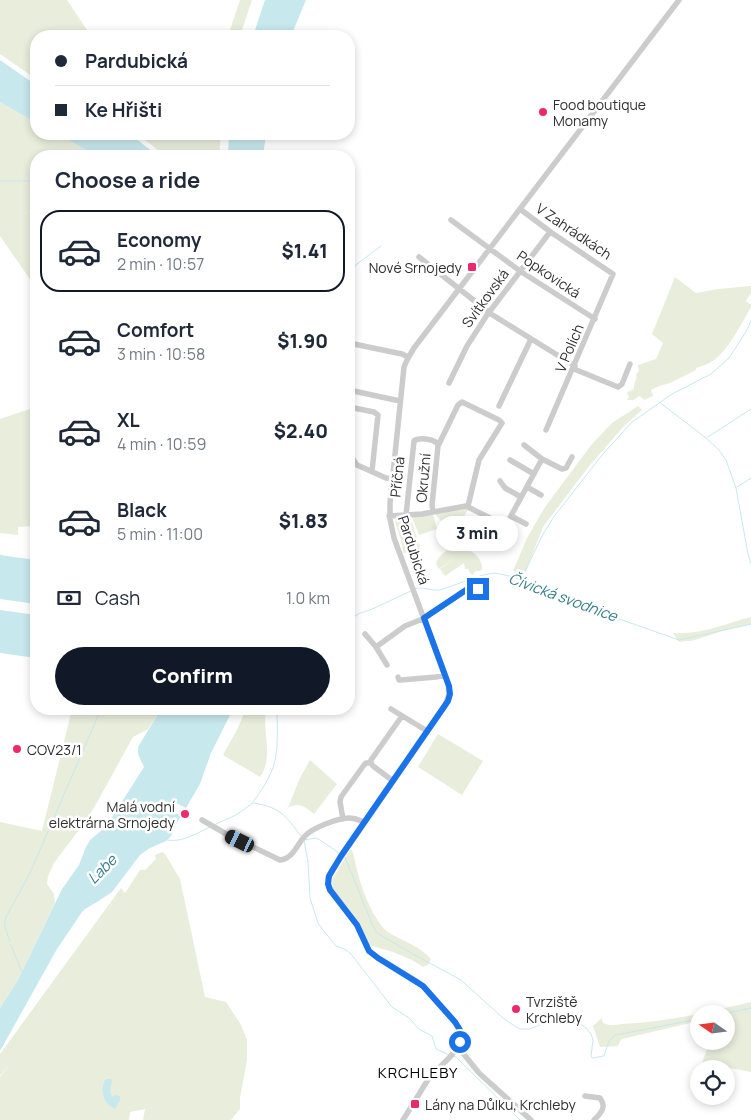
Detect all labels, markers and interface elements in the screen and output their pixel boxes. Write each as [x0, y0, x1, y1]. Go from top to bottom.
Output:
text: Pardubická [85, 48, 188, 74]
place label: Food boutique Monamy [553, 95, 646, 130]
text: Ke Hřišti [85, 97, 162, 123]
marker: Food boutique Monamy [537, 106, 549, 118]
text: Choose a ride [55, 165, 200, 195]
street label: V Zahrádkách [532, 199, 616, 263]
text: Economy [117, 227, 201, 253]
icon: car [57, 229, 102, 274]
text: $1.41 [282, 238, 328, 264]
street label: Popkovická [514, 246, 584, 302]
text: 2 min · 10:57 [117, 253, 204, 275]
place label: Nové Srnojedy [369, 258, 463, 277]
marker: Nové Srnojedy [466, 261, 478, 273]
street label: Svítkovská [457, 265, 513, 331]
text: Comfort [117, 317, 194, 343]
icon: car [57, 319, 102, 364]
street label: V Polích [550, 321, 588, 375]
text: $1.90 [277, 328, 328, 354]
text: 3 min · 10:58 [117, 343, 205, 365]
text: XL [117, 407, 140, 433]
icon: car [57, 409, 102, 454]
text: $2.40 [274, 418, 328, 444]
text: 4 min · 10:59 [117, 433, 206, 455]
street label: Okružní [411, 453, 435, 503]
street label: Příčná [385, 456, 409, 498]
text: Black [117, 497, 166, 523]
icon: car [57, 499, 102, 544]
text: $1.83 [279, 508, 328, 534]
street label: Pardubická [394, 513, 434, 587]
callout: 3 min [437, 516, 519, 552]
text: 3 min [456, 522, 498, 544]
text: 5 min · 11:00 [117, 523, 203, 545]
water label: Čívická svodnice [506, 568, 621, 627]
route end [467, 578, 489, 600]
icon: cash [55, 584, 83, 612]
text: Cash [95, 585, 140, 611]
text: 1.0 km [286, 587, 330, 609]
button: Confirm [55, 647, 330, 705]
place label: COV23/1 [27, 740, 82, 759]
marker: COV23/1 [11, 743, 23, 755]
place label: Malá vodní elektrárna Srnojedy [49, 797, 176, 832]
marker: Malá vodní elektrárna Srnojedy [179, 808, 191, 820]
car [223, 828, 256, 854]
water label: Labe [83, 849, 122, 888]
place label: Tvrziště Krchleby [526, 992, 583, 1027]
marker: Tvrziště Krchleby [510, 1003, 522, 1015]
north arrow [690, 1005, 735, 1050]
map controls [690, 1005, 735, 1105]
route start [449, 1031, 471, 1053]
button: locate [690, 1060, 735, 1105]
district label: KRCHLEBY [378, 1062, 458, 1083]
place label: Lány na Důlku, Krchleby [425, 1095, 576, 1114]
marker: Lány na Důlku, Krchleby [409, 1098, 421, 1110]

